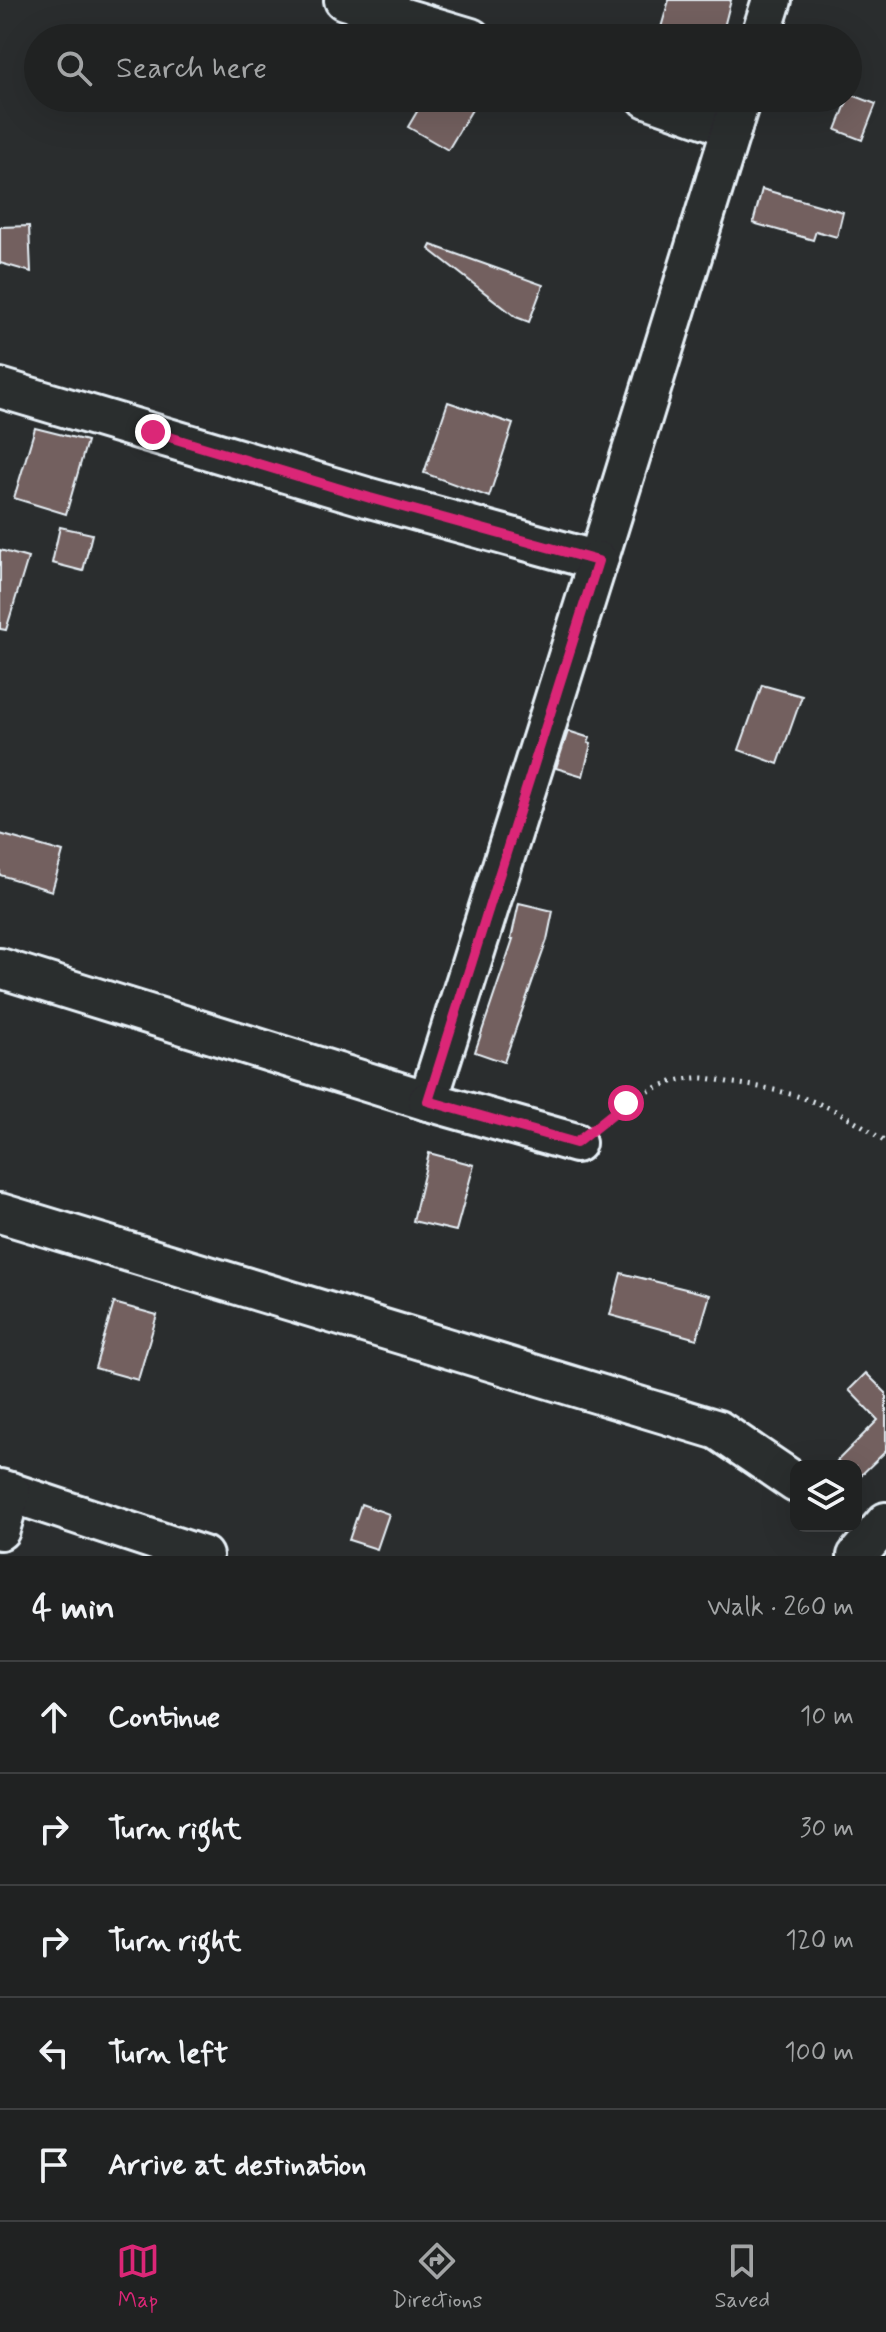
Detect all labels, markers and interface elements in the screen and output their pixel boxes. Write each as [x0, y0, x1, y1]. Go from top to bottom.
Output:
search box [24, 24, 862, 112]
icon: search [52, 46, 96, 90]
text: Search here [116, 49, 267, 88]
route end [135, 414, 171, 450]
route start [608, 1085, 644, 1121]
map controls [790, 1460, 862, 1532]
button: layers [790, 1460, 862, 1532]
text: 4 min [32, 1586, 115, 1631]
text: Walk · 260 m [707, 1591, 854, 1625]
icon: ahead [32, 1695, 76, 1739]
text: Continue [108, 1698, 220, 1737]
text: 10 m [800, 1700, 854, 1734]
icon: right [32, 1807, 76, 1851]
text: Turn right [108, 1810, 241, 1849]
text: 30 m [800, 1812, 854, 1846]
icon: right [32, 1919, 76, 1963]
text: Turn right [108, 1922, 241, 1961]
text: 120 m [785, 1924, 854, 1958]
icon: left [32, 2031, 76, 2075]
text: Turn left [108, 2034, 228, 2073]
text: 100 m [784, 2036, 854, 2070]
icon: arrive [32, 2143, 76, 2187]
text: Arrive at destination [108, 2146, 366, 2185]
tab: Map [116, 2239, 160, 2315]
tab: Directions [392, 2239, 482, 2315]
tab: Saved [714, 2239, 770, 2315]

